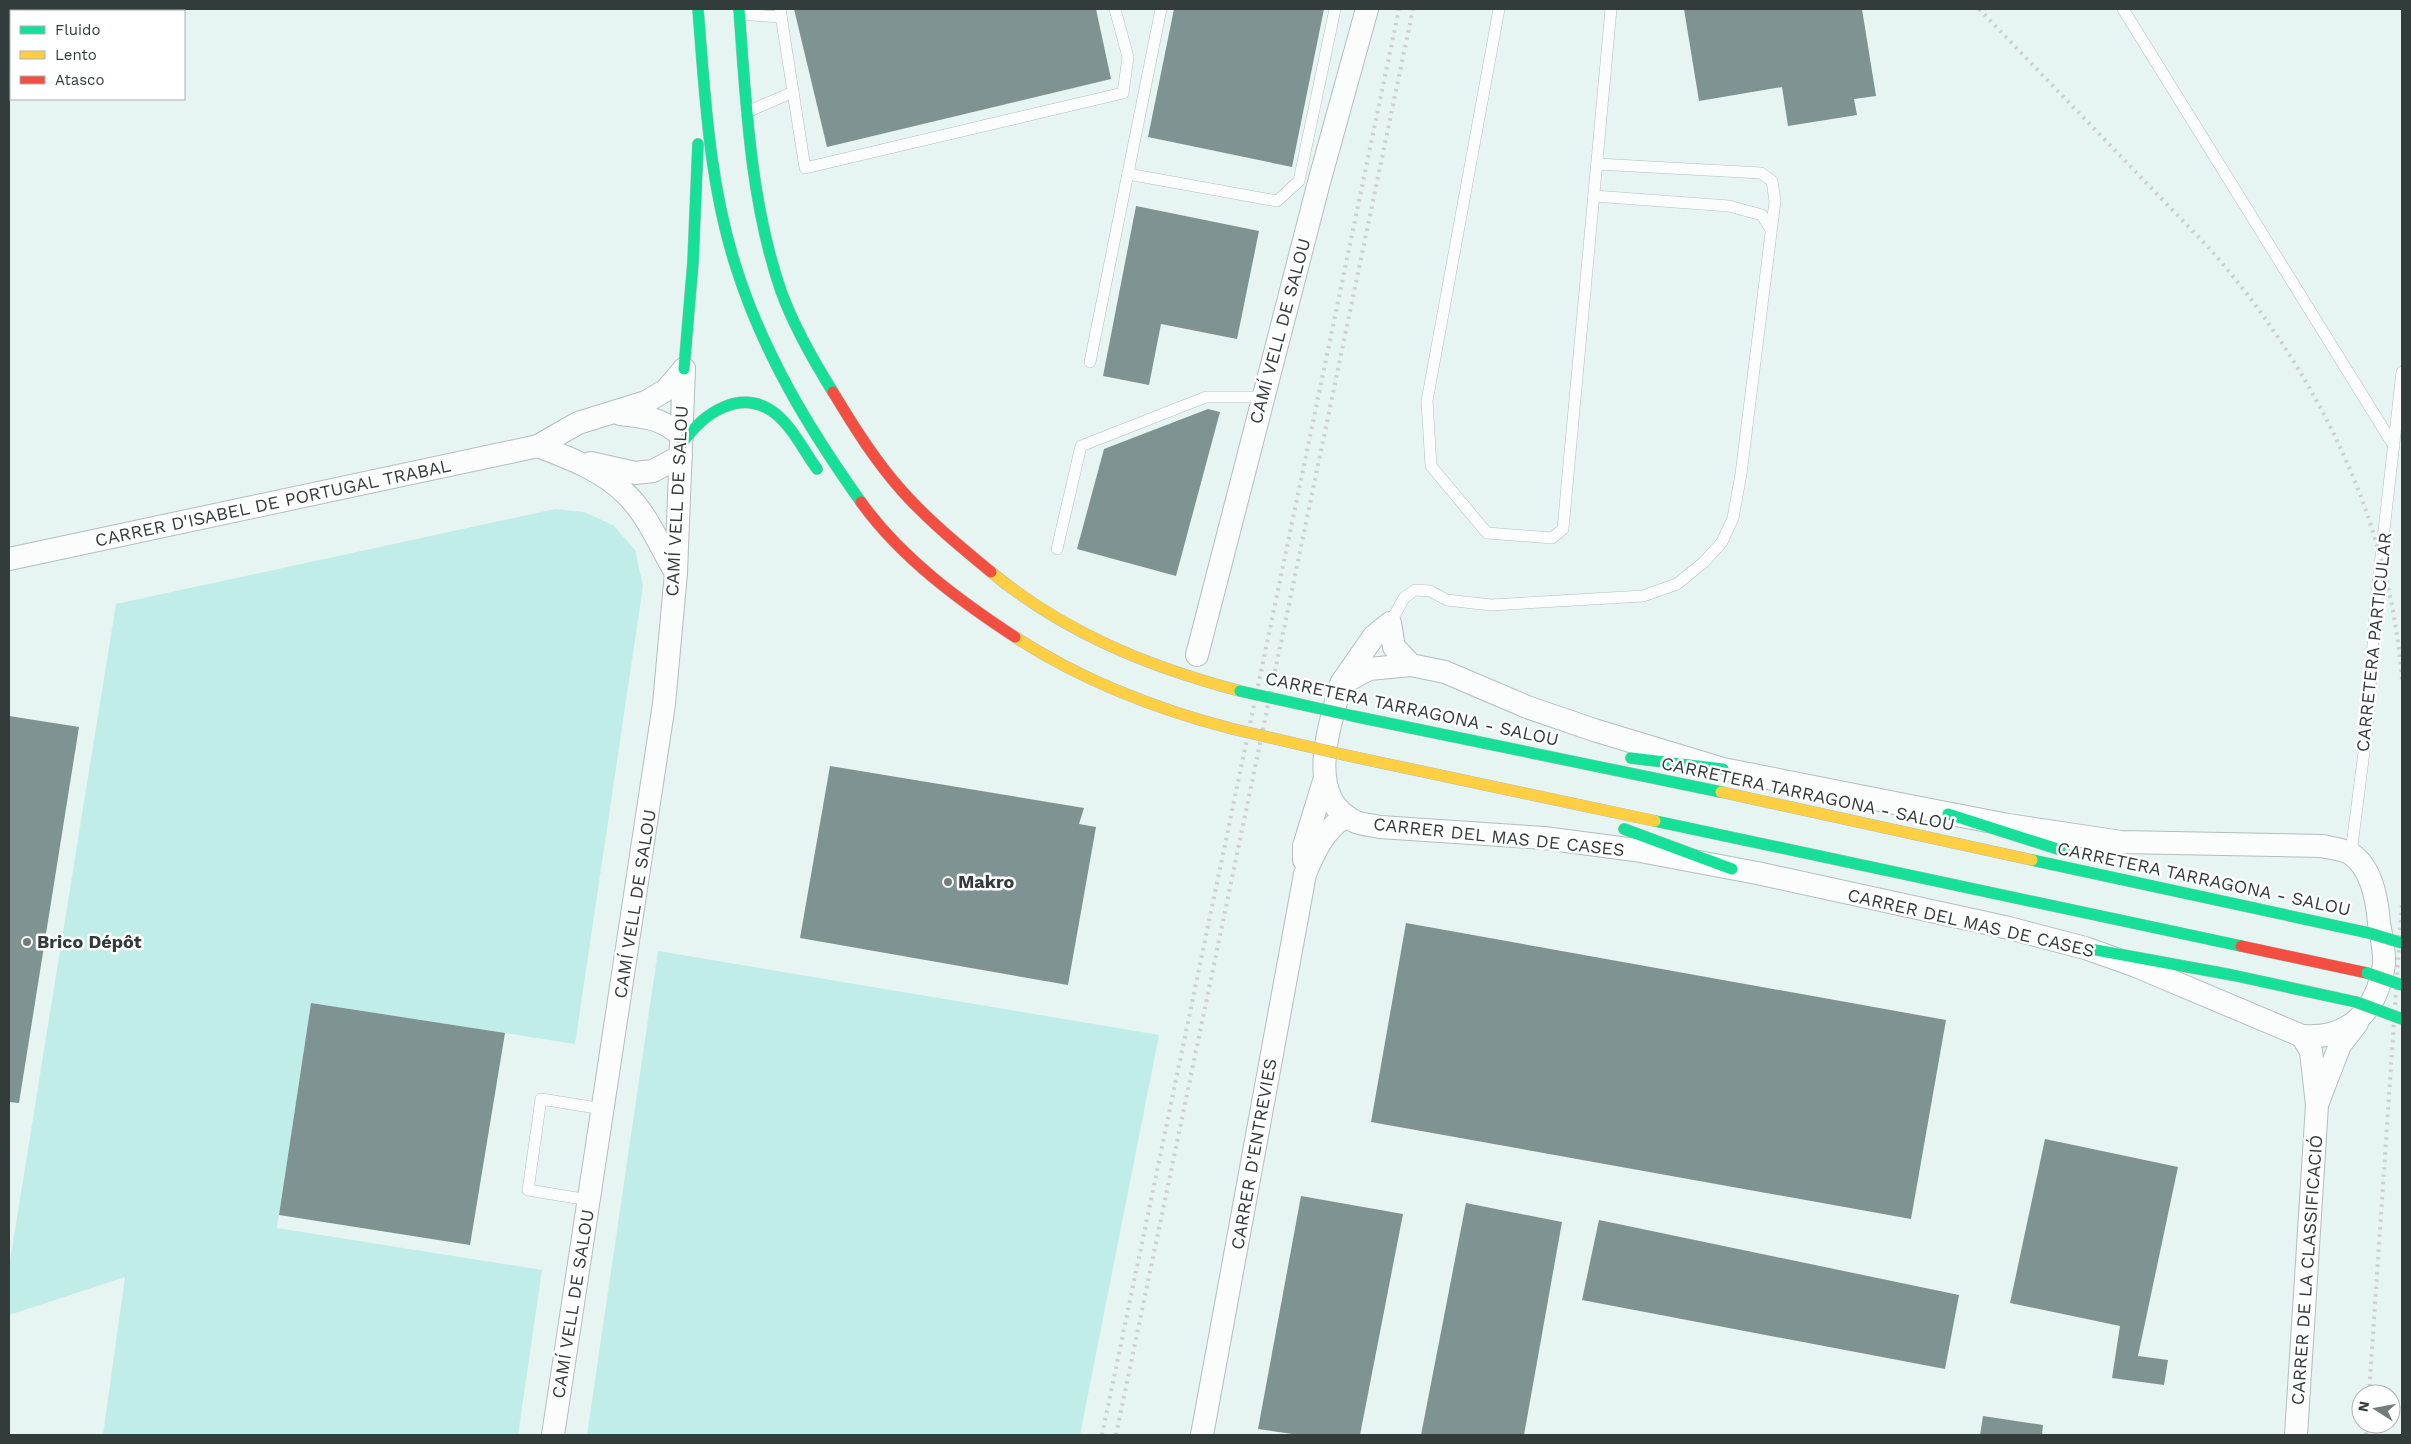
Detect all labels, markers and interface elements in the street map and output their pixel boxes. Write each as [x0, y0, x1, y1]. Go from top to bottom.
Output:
legend [10, 10, 185, 100]
text: Fluido [55, 21, 100, 39]
text: Lento [55, 46, 97, 64]
text: Atasco [55, 71, 104, 89]
street label: CAMÍ VELL DE SALOU [1245, 236, 1314, 426]
street label: CAMÍ VELL DE SALOU [661, 405, 692, 597]
street label: CARRER D'ISABEL DE PORTUGAL TRABAL [93, 454, 453, 551]
street label: CARRETERA PARTICULAR [2352, 531, 2395, 753]
street label: CARRETERA TARRAGONA - SALOU [1263, 667, 1561, 750]
street label: CARRETERA TARRAGONA - SALOU [1659, 752, 1957, 835]
street label: CAMÍ VELL DE SALOU [609, 808, 660, 1000]
street label: CARRER DEL MAS DE CASES [1372, 813, 1626, 860]
street label: CARRETERA TARRAGONA - SALOU [2055, 837, 2353, 920]
place label: Makro [958, 871, 1015, 892]
marker: Makro [942, 876, 954, 888]
street label: CARRER DEL MAS DE CASES [1846, 884, 2097, 961]
place label: Brico Dépôt [37, 931, 142, 952]
marker: Brico Dépôt [21, 936, 33, 948]
street label: CARRER D'ENTREVIES [1226, 1057, 1281, 1251]
street label: CARRER DE LA CLASSIFICACIÓ [2287, 1134, 2326, 1406]
street label: CAMÍ VELL DE SALOU [547, 1208, 598, 1400]
north arrow [2351, 1384, 2401, 1434]
text: N [2354, 1400, 2372, 1413]

